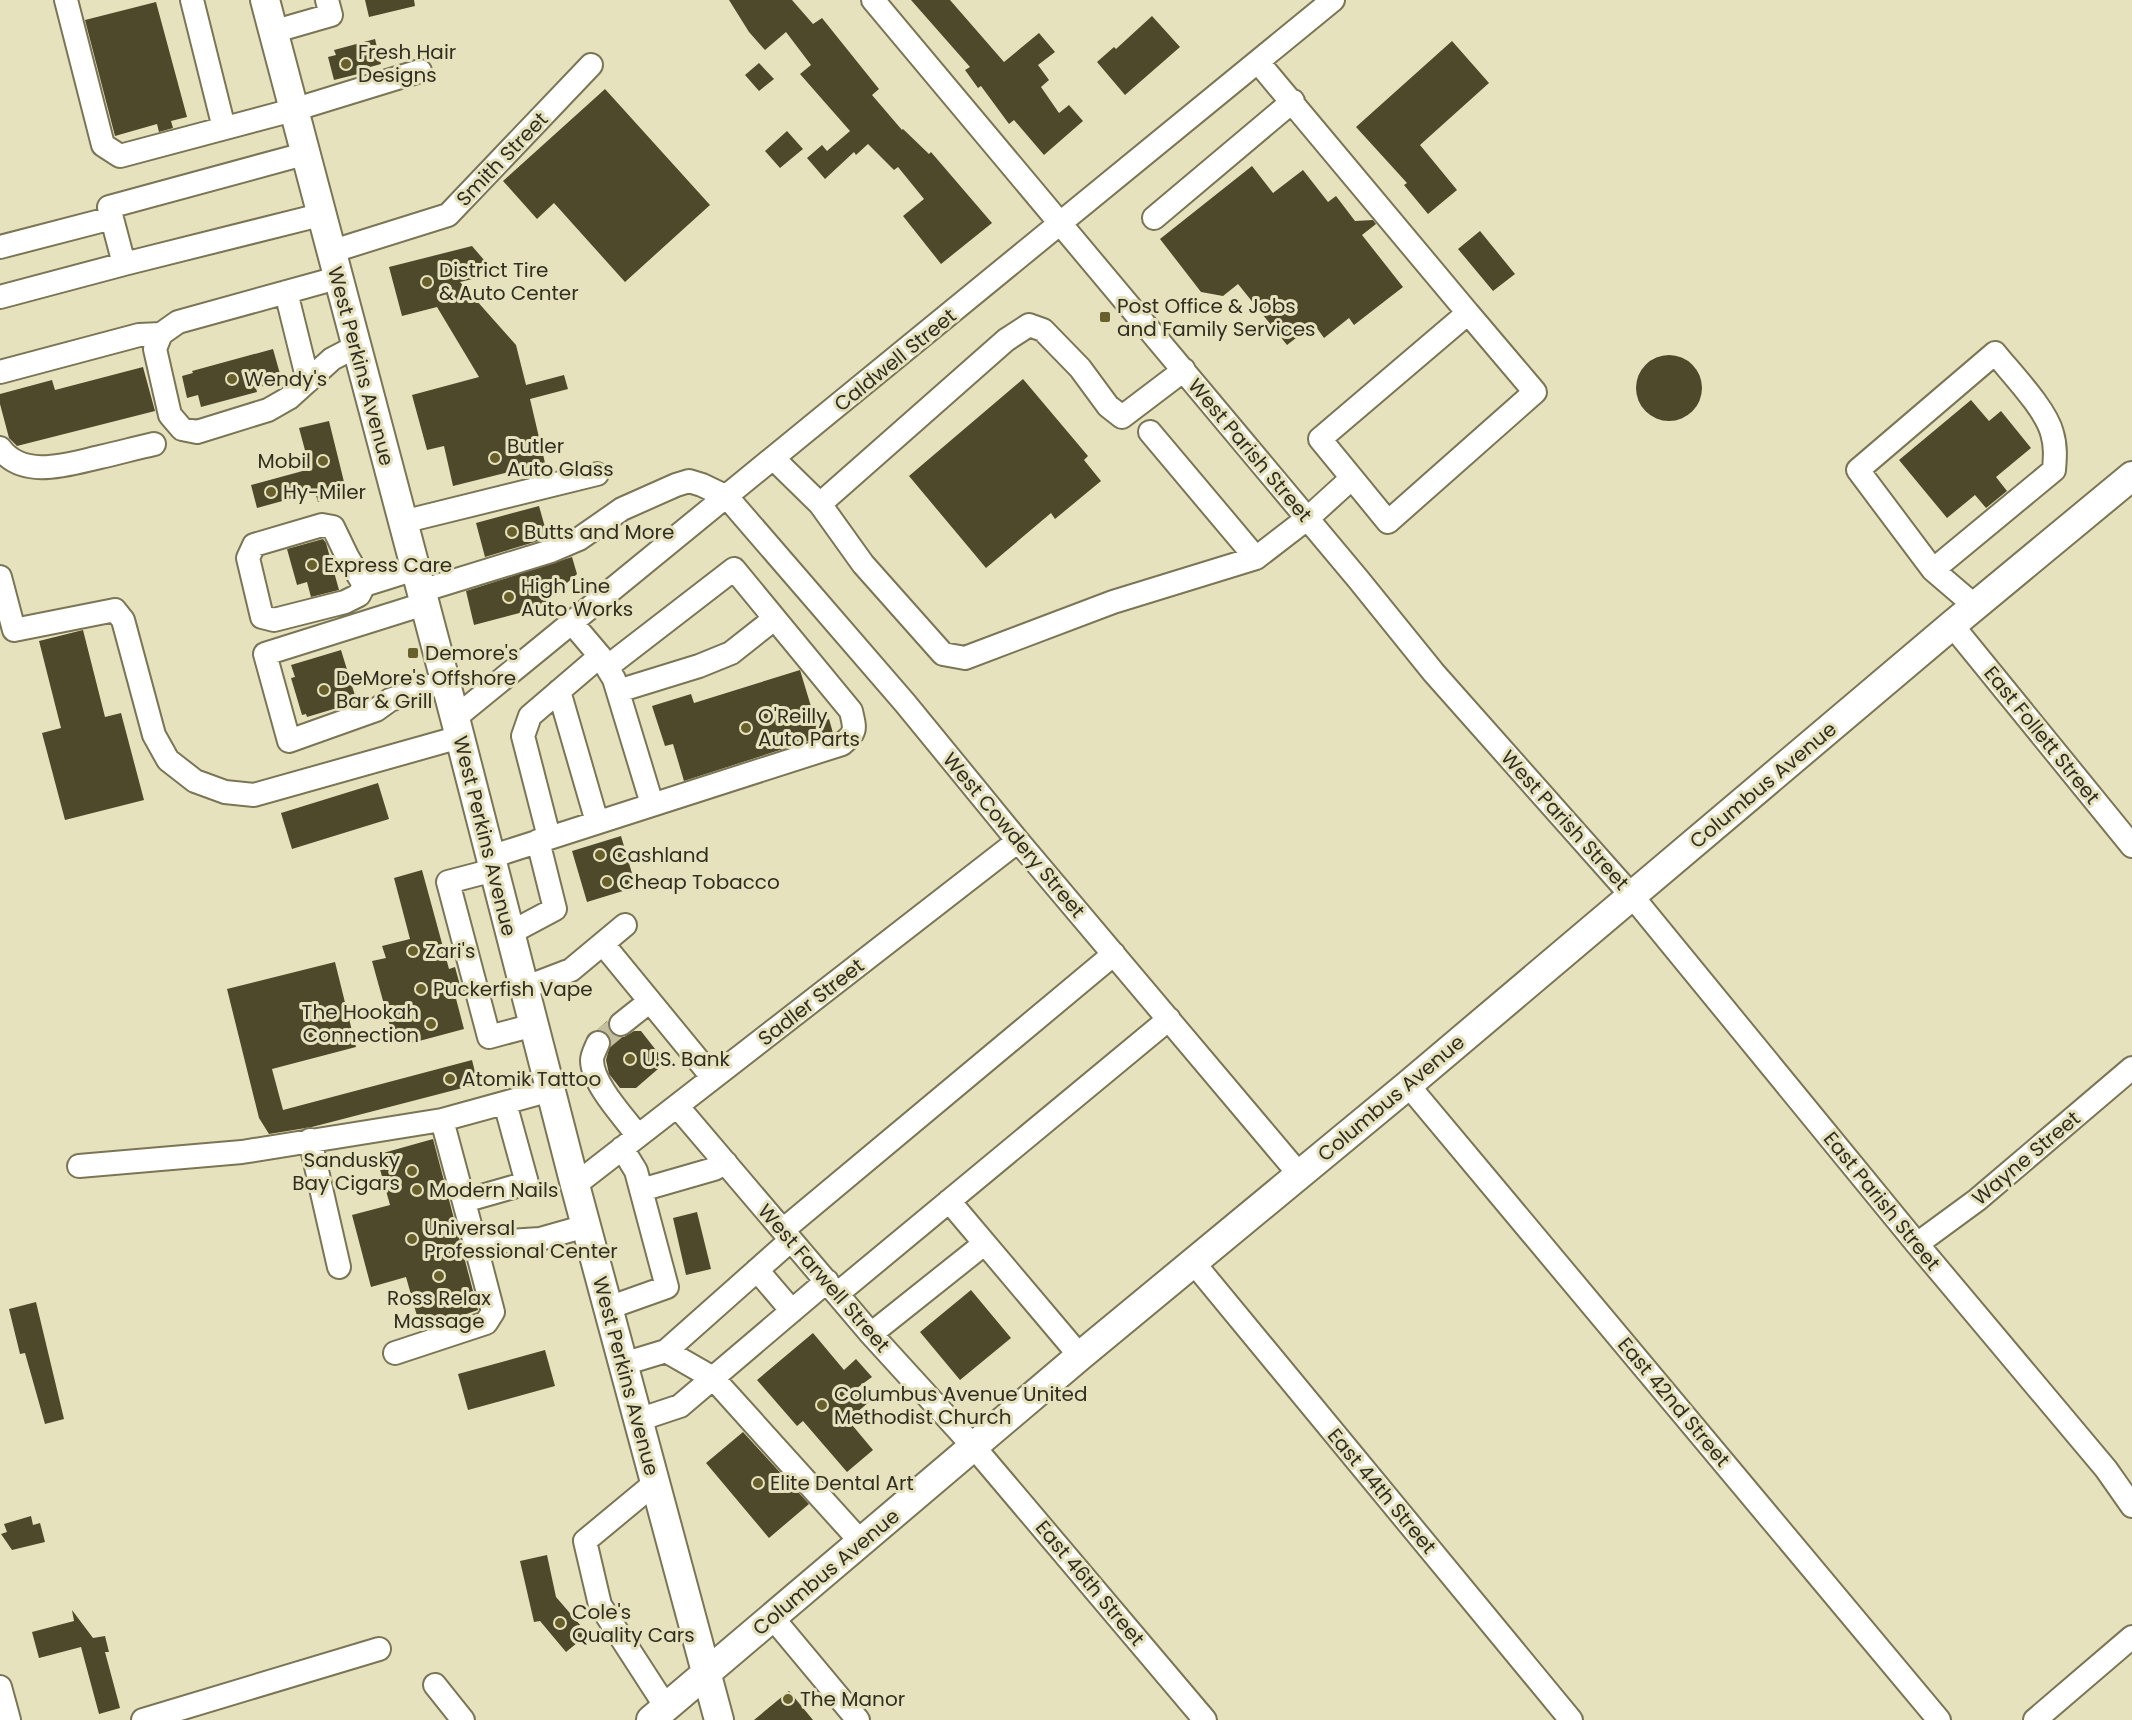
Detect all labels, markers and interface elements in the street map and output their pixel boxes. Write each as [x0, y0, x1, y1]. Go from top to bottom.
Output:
place label: Fresh Hair Designs [358, 38, 456, 89]
marker: Fresh Hair Designs [339, 57, 353, 71]
street label: Smith Street [450, 106, 554, 212]
place label: District Tire & Auto Center [439, 256, 579, 307]
street label: West Perkins Avenue [321, 263, 401, 469]
marker: District Tire & Auto Center [420, 275, 434, 289]
place label: Post Office & Jobs and Family Services [1117, 292, 1316, 343]
street label: Caldwell Street [828, 302, 962, 418]
marker: Post Office & Jobs and Family Services [1098, 310, 1112, 324]
place label: Wendy's [244, 365, 327, 393]
marker: Wendy's [225, 372, 239, 386]
street label: West Parish Street [1182, 372, 1318, 528]
place label: Butler Auto Glass [507, 432, 614, 483]
place label: Mobil [258, 447, 311, 475]
marker: Butler Auto Glass [488, 451, 502, 465]
marker: Mobil [316, 454, 330, 468]
place label: Hy-Miler [283, 478, 366, 506]
marker: Hy-Miler [264, 485, 278, 499]
place label: Butts and More [524, 518, 674, 546]
marker: Butts and More [505, 525, 519, 539]
place label: Express Care [324, 551, 452, 579]
marker: Express Care [305, 558, 319, 572]
place label: High Line Auto Works [521, 572, 633, 623]
marker: High Line Auto Works [502, 590, 516, 604]
place label: Demore's [425, 639, 518, 667]
marker: Demore's [406, 646, 420, 660]
street label: East Follett Street [1977, 660, 2107, 810]
place label: DeMore's Offshore Bar & Grill [336, 664, 516, 715]
marker: DeMore's Offshore Bar & Grill [317, 683, 331, 697]
place label: O'Reilly Auto Parts [758, 702, 860, 753]
street label: Columbus Avenue [1684, 715, 1842, 855]
marker: O'Reilly Auto Parts [739, 721, 753, 735]
street label: West Perkins Avenue [447, 733, 523, 939]
street label: West Parish Street [1495, 744, 1635, 896]
street label: West Cowdery Street [936, 746, 1092, 924]
place label: Cashland [612, 841, 709, 869]
marker: Cashland [593, 848, 607, 862]
place label: Cheap Tobacco [619, 868, 780, 896]
marker: Cheap Tobacco [600, 875, 614, 889]
place label: Zari's [425, 937, 475, 965]
marker: Zari's [406, 944, 420, 958]
street label: Sadler Street [752, 952, 870, 1052]
place label: Puckerfish Vape [433, 975, 593, 1003]
marker: Puckerfish Vape [414, 982, 428, 996]
place label: The Hookah Connection [302, 998, 419, 1049]
marker: The Hookah Connection [424, 1017, 438, 1031]
street label: Columbus Avenue [1312, 1028, 1470, 1168]
place label: U.S. Bank [642, 1045, 731, 1073]
marker: U.S. Bank [623, 1052, 637, 1066]
place label: Atomik Tattoo [462, 1065, 601, 1093]
marker: Atomik Tattoo [443, 1072, 457, 1086]
street label: Wayne Street [1966, 1104, 2086, 1212]
street label: East Parish Street [1817, 1126, 1947, 1276]
place label: Sandusky Bay Cigars [292, 1146, 400, 1197]
marker: Sandusky Bay Cigars [405, 1164, 419, 1178]
place label: Modern Nails [429, 1176, 558, 1204]
marker: Modern Nails [410, 1183, 424, 1197]
street label: West Farwell Street [752, 1198, 896, 1358]
place label: Universal Professional Center [424, 1214, 618, 1265]
marker: Universal Professional Center [405, 1232, 419, 1246]
marker: Ross Relax Massage [432, 1269, 446, 1283]
street label: West Perkins Avenue [586, 1273, 666, 1479]
place label: Ross Relax Massage [387, 1284, 491, 1335]
street label: East 42nd Street [1611, 1331, 1737, 1473]
place label: Columbus Avenue United Methodist Church [834, 1380, 1088, 1431]
marker: Columbus Avenue United Methodist Church [815, 1398, 829, 1412]
street label: East 44th Street [1321, 1422, 1443, 1560]
place label: Elite Dental Art [770, 1469, 914, 1497]
marker: Elite Dental Art [751, 1476, 765, 1490]
street label: Columbus Avenue [747, 1502, 905, 1642]
street label: East 46th Street [1029, 1514, 1151, 1652]
place label: Cole's Quality Cars [572, 1598, 695, 1649]
marker: Cole's Quality Cars [553, 1616, 567, 1630]
place label: The Manor [800, 1685, 905, 1713]
marker: The Manor [781, 1692, 795, 1706]

